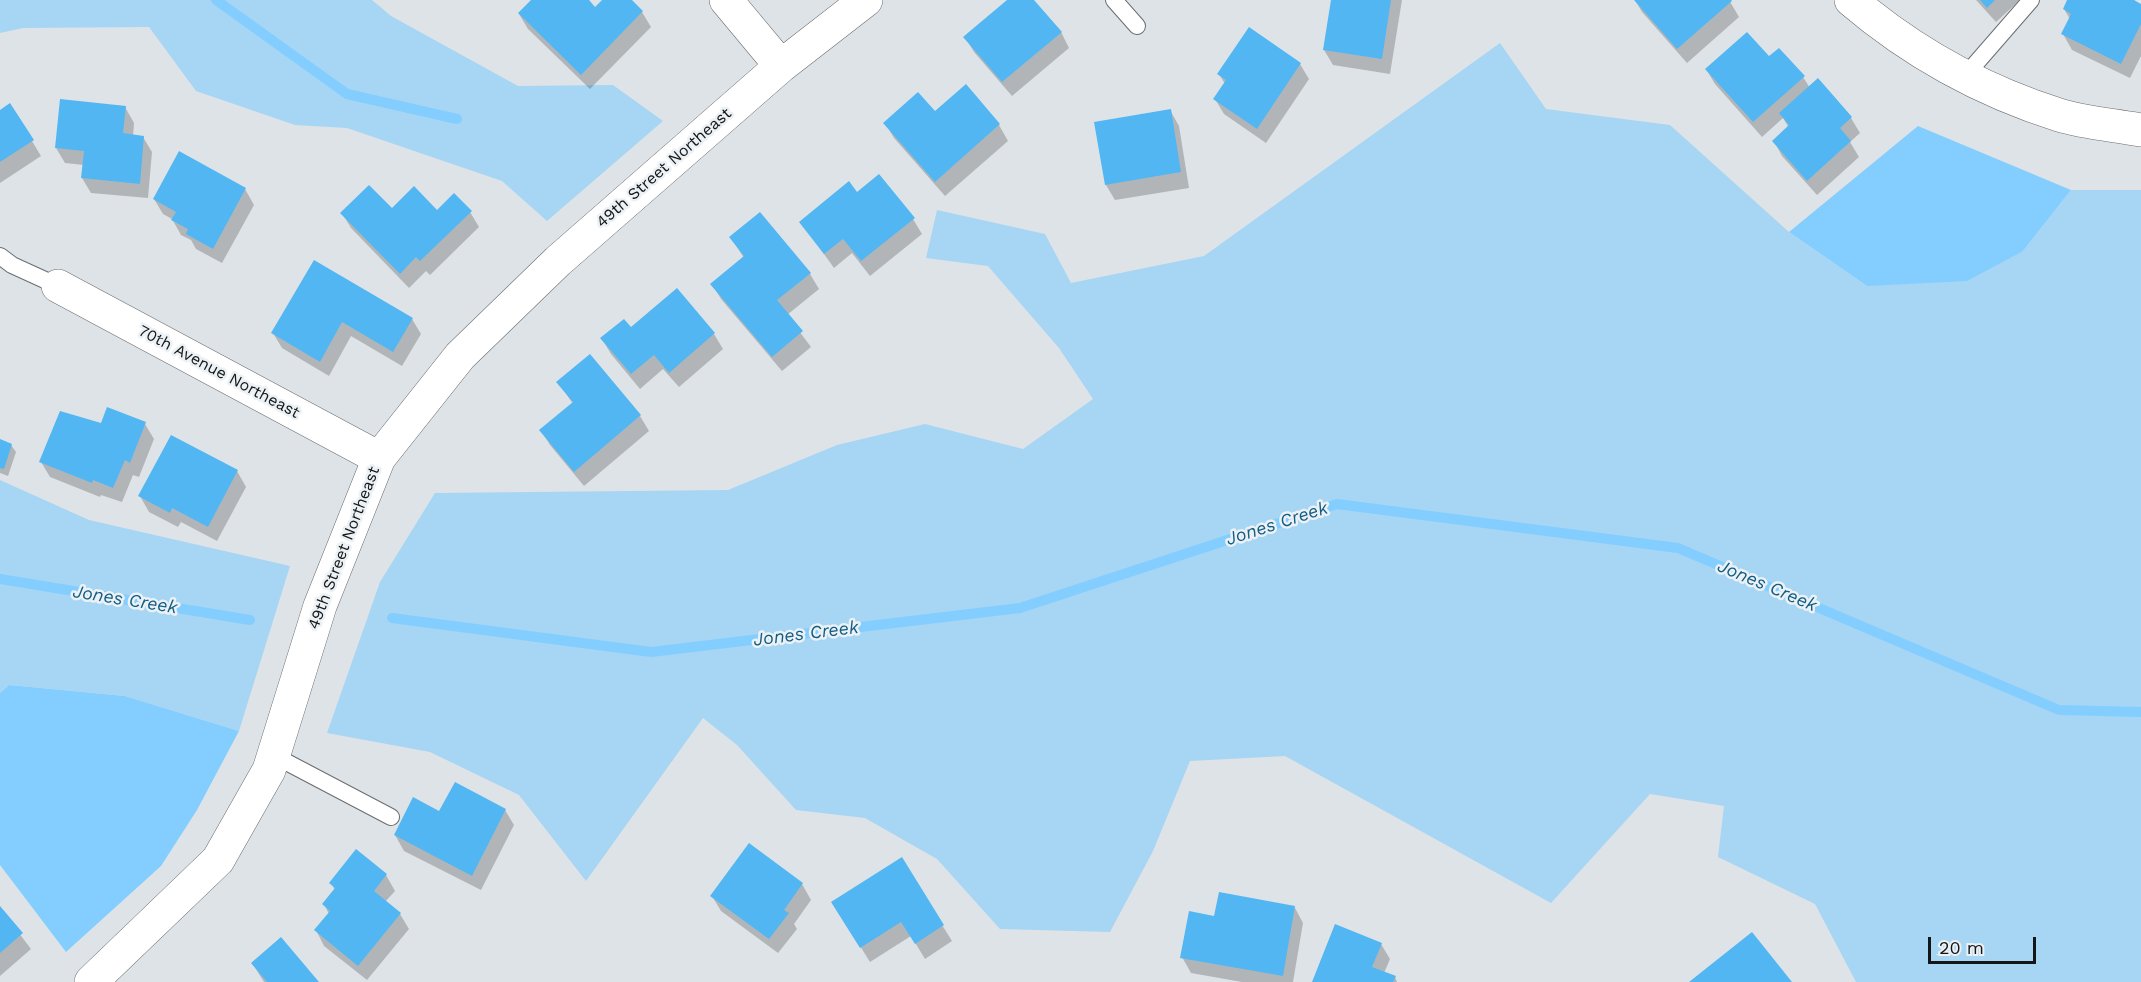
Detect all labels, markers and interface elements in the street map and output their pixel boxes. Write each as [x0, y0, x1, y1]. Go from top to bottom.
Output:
street label: 49th Street Northeast [593, 104, 735, 232]
street label: 70th Avenue Northeast [135, 321, 303, 423]
street label: 49th Street Northeast [304, 464, 384, 632]
water label: Jones Creek [1223, 497, 1331, 551]
water label: Jones Creek [1714, 555, 1820, 617]
water label: Jones Creek [71, 581, 179, 619]
water label: Jones Creek [752, 617, 860, 651]
scale bar [1931, 925, 2039, 963]
text: 20 m [1939, 937, 1984, 958]

